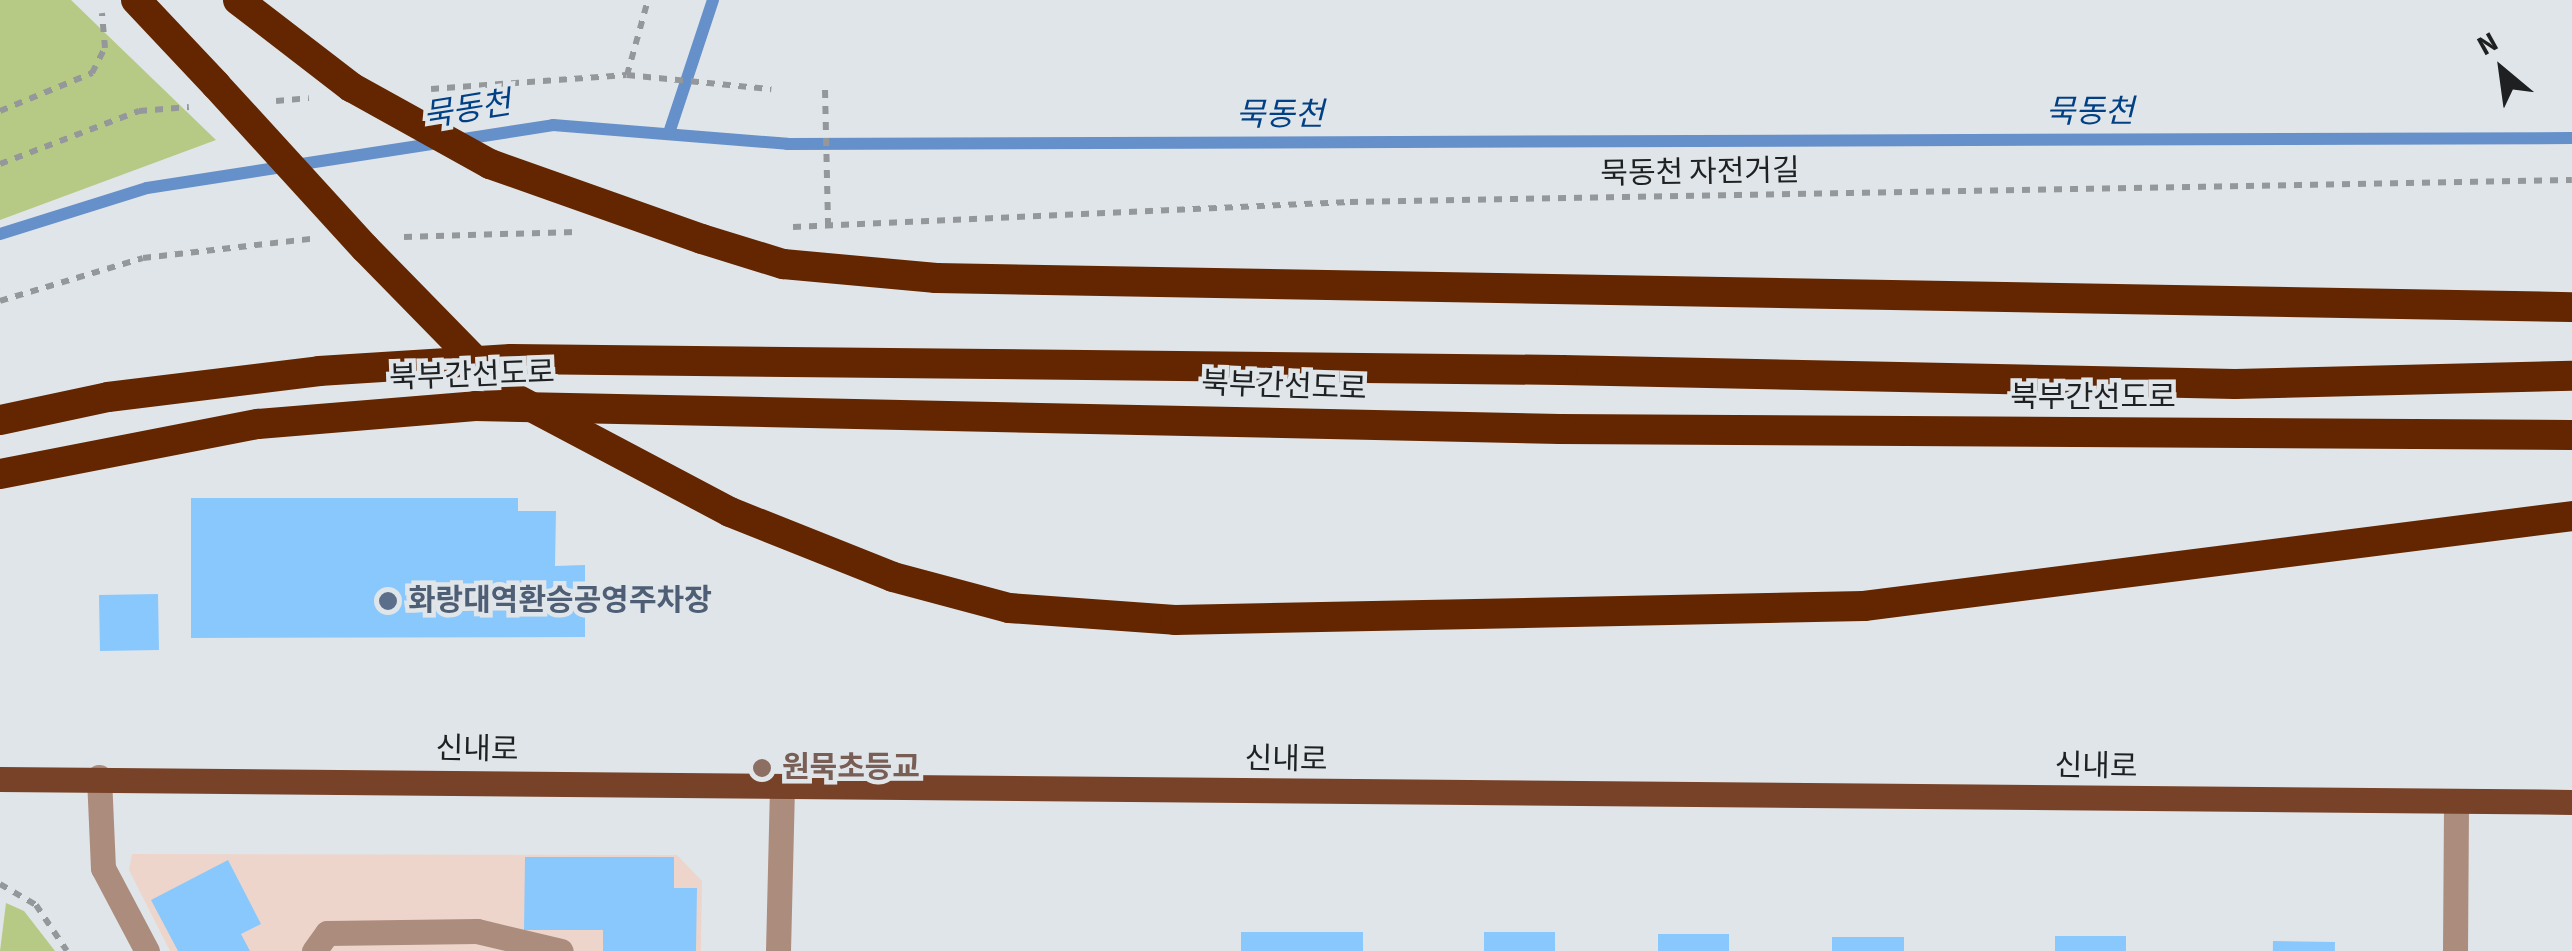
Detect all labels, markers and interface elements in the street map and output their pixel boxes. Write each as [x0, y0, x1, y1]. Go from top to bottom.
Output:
north arrow [2452, 20, 2552, 120]
text: N [2470, 22, 2505, 66]
water label: 묵동천 [420, 84, 514, 136]
water label: 묵동천 [2046, 93, 2134, 131]
water label: 묵동천 [1236, 96, 1324, 134]
street label: 묵동천 자전거길 [1600, 153, 1800, 193]
street label: 북부간선도로 [389, 355, 555, 397]
street label: 북부간선도로 [1201, 366, 1367, 408]
street label: 북부간선도로 [2010, 380, 2176, 416]
place label: 화랑대역환승공영주차장 [408, 583, 712, 619]
marker: 화랑대역환승공영주차장 [377, 590, 399, 612]
street label: 신내로 [435, 731, 519, 769]
street label: 신내로 [1244, 741, 1328, 779]
street label: 신내로 [2054, 748, 2138, 786]
place label: 원묵초등교 [782, 750, 920, 786]
marker: 원묵초등교 [751, 757, 773, 779]

